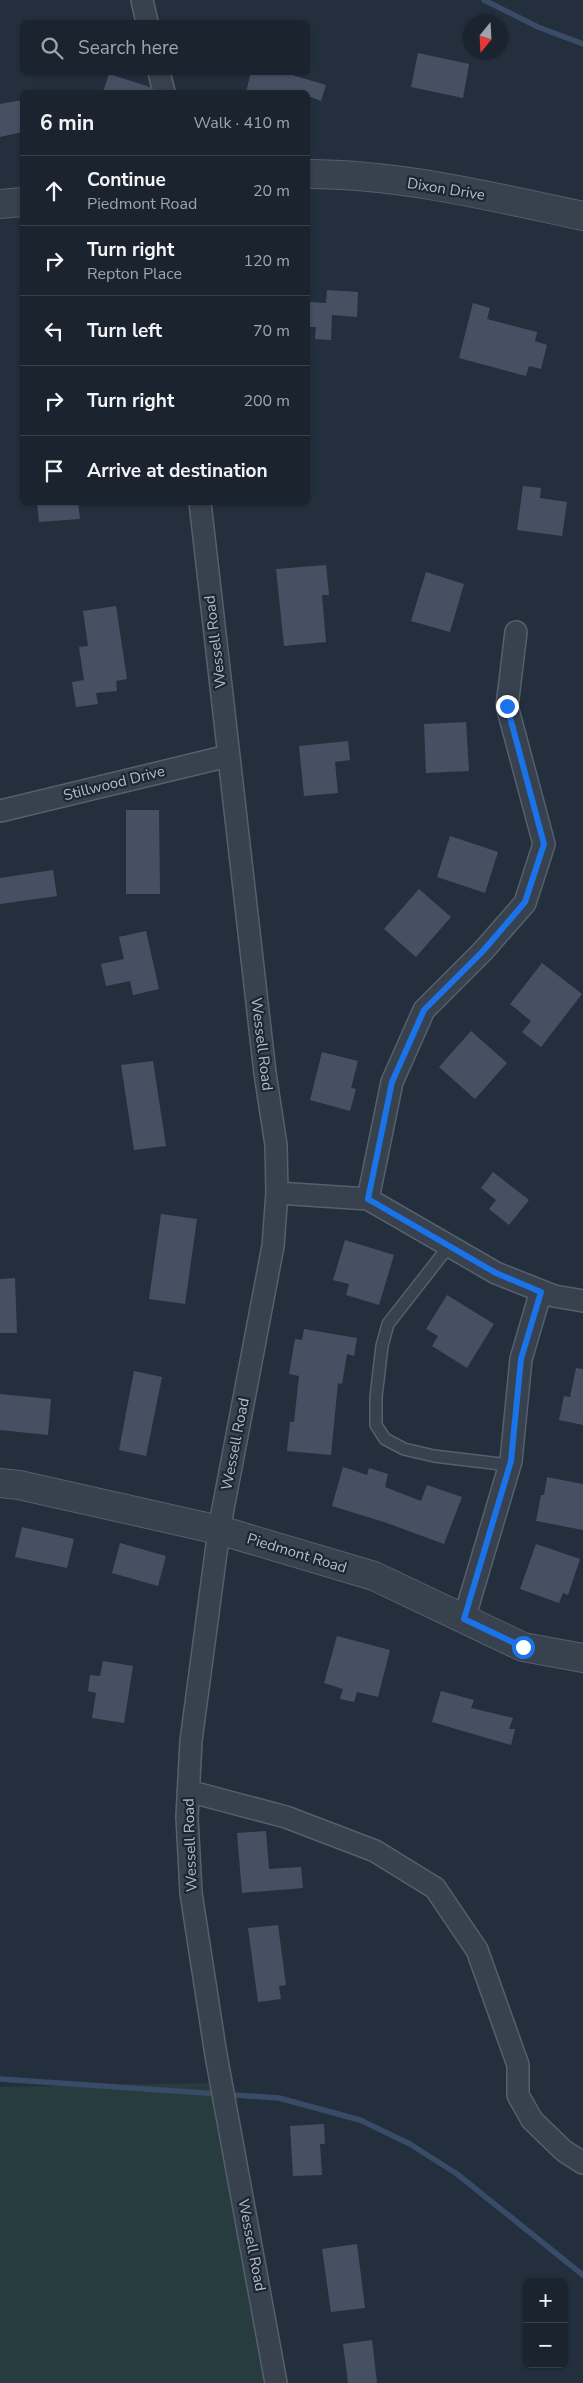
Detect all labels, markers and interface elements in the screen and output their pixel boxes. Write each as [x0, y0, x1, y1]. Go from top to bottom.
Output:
north arrow [463, 15, 508, 60]
search box [20, 20, 310, 75]
icon: search [38, 34, 66, 62]
text: Search here [78, 35, 179, 61]
text: 6 min [40, 109, 94, 137]
text: Walk · 410 m [194, 112, 290, 134]
text: Continue [87, 167, 166, 193]
street label: Dixon Drive [406, 173, 486, 205]
icon: ahead [40, 177, 68, 205]
text: 20 m [253, 180, 290, 202]
text: Piedmont Road [87, 193, 197, 215]
text: Turn right [87, 237, 174, 263]
icon: right [40, 247, 68, 275]
text: 120 m [243, 250, 290, 272]
text: Repton Place [87, 263, 182, 285]
icon: left [40, 317, 68, 345]
text: Turn left [87, 318, 162, 344]
text: 70 m [253, 320, 290, 342]
icon: right [40, 387, 68, 415]
text: Turn right [87, 388, 174, 414]
text: 200 m [243, 390, 290, 412]
icon: arrive [40, 457, 68, 485]
text: Arrive at destination [87, 458, 268, 484]
street label: Wessell Road [199, 594, 231, 690]
route end [496, 695, 519, 718]
street label: Stillwood Drive [61, 761, 167, 805]
street label: Wessell Road [246, 996, 278, 1092]
street label: Wessell Road [216, 1396, 254, 1492]
street label: Piedmont Road [245, 1528, 349, 1578]
route start [512, 1636, 535, 1659]
street label: Wessell Road [178, 1798, 202, 1892]
street label: Wessell Road [233, 2197, 271, 2293]
map controls [523, 2278, 568, 2368]
button: + [523, 2278, 568, 2323]
button: − [523, 2323, 568, 2368]

